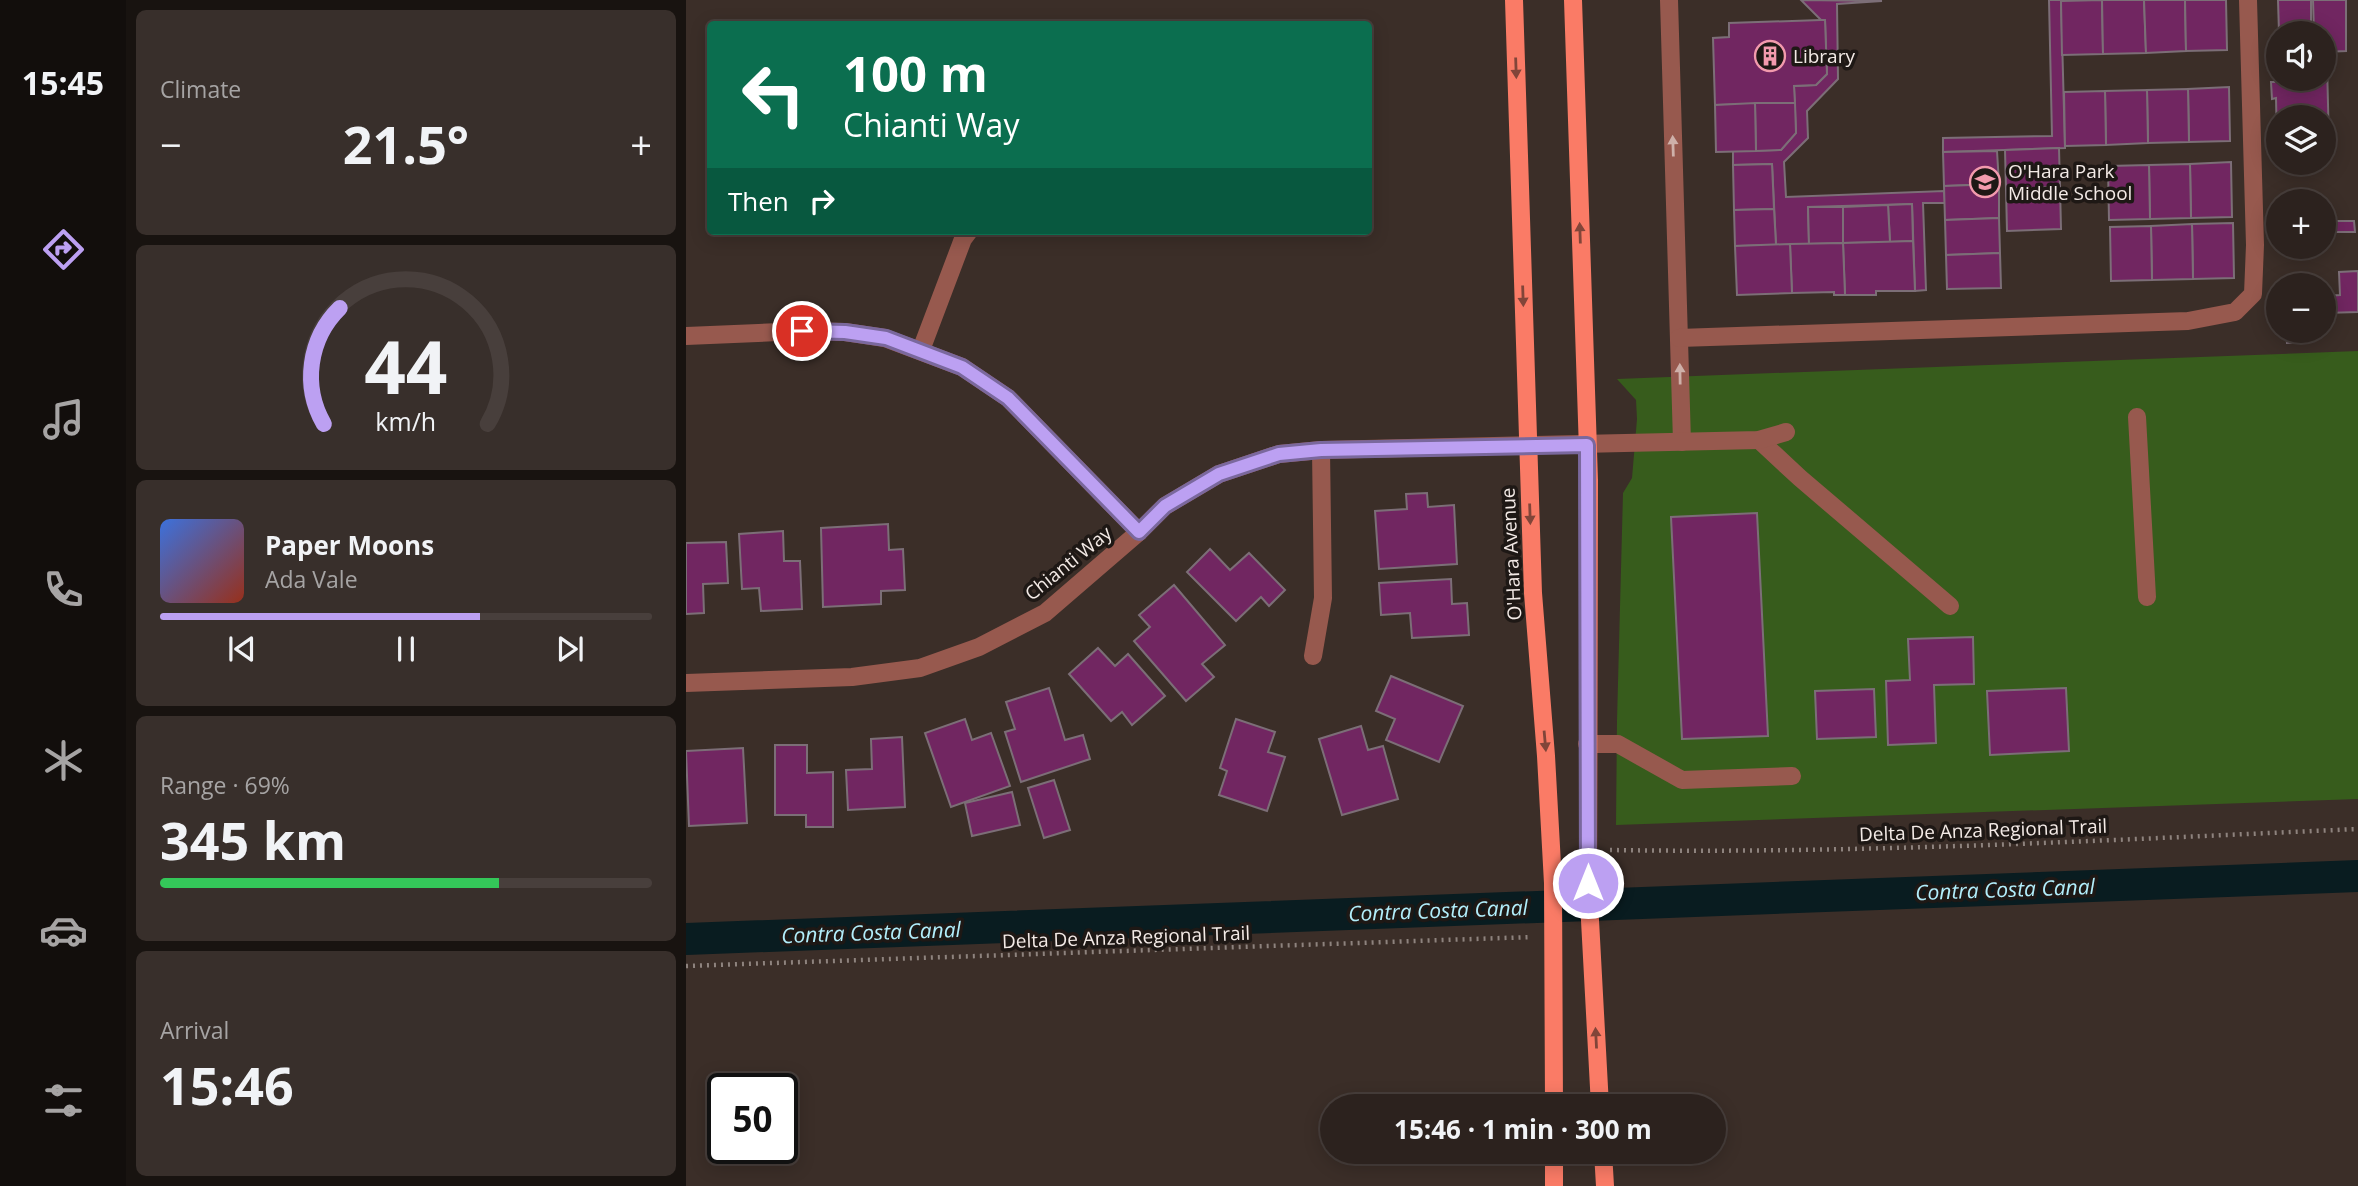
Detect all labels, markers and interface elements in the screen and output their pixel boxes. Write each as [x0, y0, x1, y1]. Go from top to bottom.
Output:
map controls [2266, 21, 2336, 343]
button: sound [2266, 21, 2336, 91]
building icon: Library [1753, 39, 1787, 73]
text: 100 m [843, 40, 988, 106]
place label: Library [1793, 43, 1855, 69]
icon: left [728, 49, 819, 140]
one-way arrow [1511, 57, 1522, 79]
text: 15:45 [22, 61, 104, 104]
text: Climate [160, 73, 241, 105]
text: Chianti Way [843, 103, 1019, 146]
button: layers [2266, 105, 2336, 175]
text: 21.5° [343, 108, 469, 179]
text: − [160, 118, 182, 170]
text: + [630, 118, 652, 170]
one-way arrow [1668, 135, 1679, 157]
place label: O'Hara Park Middle School [2008, 158, 2132, 206]
school or university icon: O'Hara Park Middle School [1968, 165, 2002, 199]
icon: right [803, 182, 841, 220]
text: Then [728, 183, 789, 219]
button: + [2266, 189, 2336, 259]
one-way arrow [1575, 222, 1586, 244]
icon: directions [39, 225, 88, 274]
button: − [2266, 273, 2336, 343]
one-way arrow [1517, 285, 1529, 307]
pin [772, 301, 832, 361]
icon: arrive [783, 312, 821, 350]
text: 44 [364, 316, 448, 415]
one-way arrow [1674, 363, 1685, 385]
icon: music [39, 395, 88, 444]
text: km/h [376, 404, 436, 438]
street label: O'Hara Avenue [1495, 487, 1527, 621]
one-way arrow [1524, 503, 1535, 525]
street label: Chianti Way [1019, 520, 1117, 606]
text: Paper Moons [265, 527, 434, 563]
text: Ada Vale [265, 563, 358, 595]
icon: phone [39, 565, 88, 614]
icon: previous [223, 630, 261, 668]
icon: pause [387, 630, 425, 668]
icon: next [551, 630, 589, 668]
one-way arrow [1540, 730, 1551, 752]
icon: climate [39, 736, 88, 785]
text: Range · 69% [160, 769, 290, 801]
text: 345 km [160, 804, 346, 875]
street label: Delta De Anza Regional Trail [1859, 813, 2107, 847]
position arrow [1551, 846, 1625, 920]
water label: Contra Costa Canal [1915, 872, 2096, 906]
water label: Contra Costa Canal [1348, 893, 1529, 927]
icon: car [39, 906, 88, 955]
water label: Contra Costa Canal [781, 915, 962, 949]
street label: Delta De Anza Regional Trail [1002, 920, 1250, 954]
text: Arrival [160, 1014, 229, 1046]
one-way arrow [1590, 1027, 1601, 1049]
text: 15:46 [160, 1049, 294, 1120]
speed limit sign: 50 [707, 1073, 798, 1164]
icon: filters [39, 1076, 88, 1125]
text: 15:46 · 1 min · 300 m [1394, 1111, 1652, 1147]

